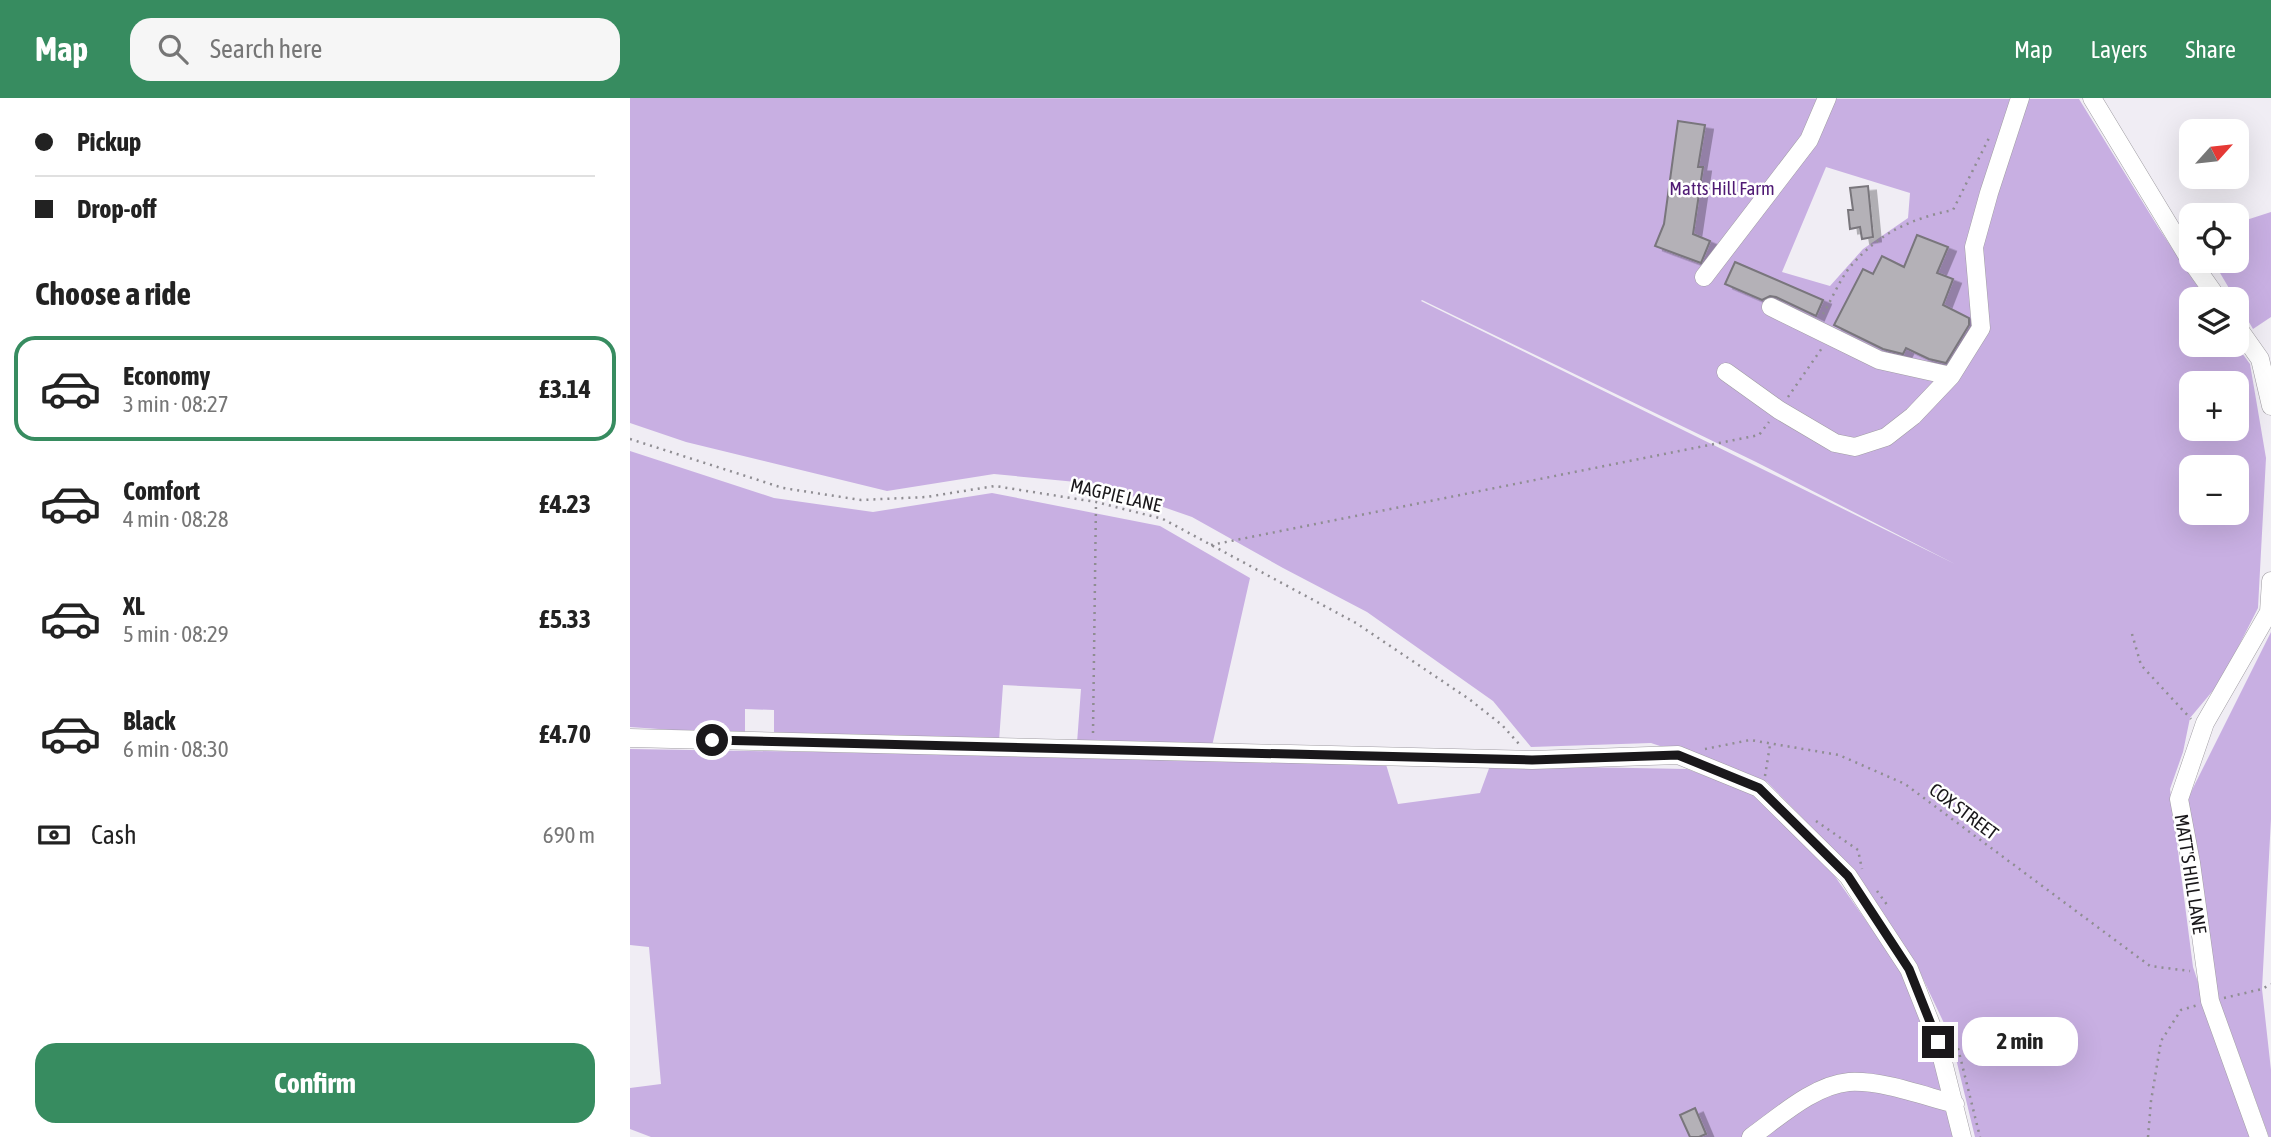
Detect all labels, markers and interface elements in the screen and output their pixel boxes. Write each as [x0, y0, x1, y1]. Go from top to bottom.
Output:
search box [130, 18, 620, 81]
text: Map [35, 30, 88, 68]
icon: search [154, 30, 192, 68]
text: Search here [210, 34, 322, 64]
text: Map [2014, 36, 2053, 63]
text: Layers [2091, 36, 2147, 63]
text: Share [2185, 36, 2236, 63]
north arrow [2179, 119, 2249, 189]
map controls [2179, 119, 2249, 525]
text: Pickup [77, 127, 141, 157]
park label: Matts Hill Farm [1669, 177, 1775, 199]
text: Drop-off [77, 194, 157, 224]
button: locate [2179, 203, 2249, 273]
text: Choose a ride [35, 275, 191, 312]
button: layers [2179, 287, 2249, 357]
icon: car [39, 357, 102, 420]
text: Economy [123, 361, 210, 391]
button: + [2179, 371, 2249, 441]
text: £3.14 [539, 374, 591, 404]
text: 3 min · 08:27 [123, 391, 229, 417]
button: − [2179, 455, 2249, 525]
icon: car [39, 472, 102, 535]
street label: MAGPIE LANE [1068, 474, 1164, 516]
text: Comfort [123, 476, 200, 506]
text: £4.23 [539, 489, 591, 519]
text: 4 min · 08:28 [123, 506, 229, 532]
icon: car [39, 587, 102, 650]
text: XL [123, 591, 145, 621]
text: £5.33 [539, 604, 591, 634]
text: 5 min · 08:29 [123, 621, 229, 647]
icon: car [39, 702, 102, 765]
text: Black [123, 706, 175, 736]
text: £4.70 [539, 719, 591, 749]
route start [696, 724, 728, 756]
text: 6 min · 08:30 [123, 736, 229, 762]
street label: COX STREET [1925, 778, 2003, 844]
street label: MATT'S HILL LANE [2171, 813, 2211, 935]
icon: cash [35, 816, 73, 854]
text: Cash [91, 820, 137, 850]
text: 690 m [543, 822, 595, 848]
callout: 2 min [1962, 1018, 2078, 1066]
route end [1922, 1026, 1954, 1058]
text: 2 min [1997, 1028, 2043, 1054]
button: Confirm [35, 1043, 595, 1123]

